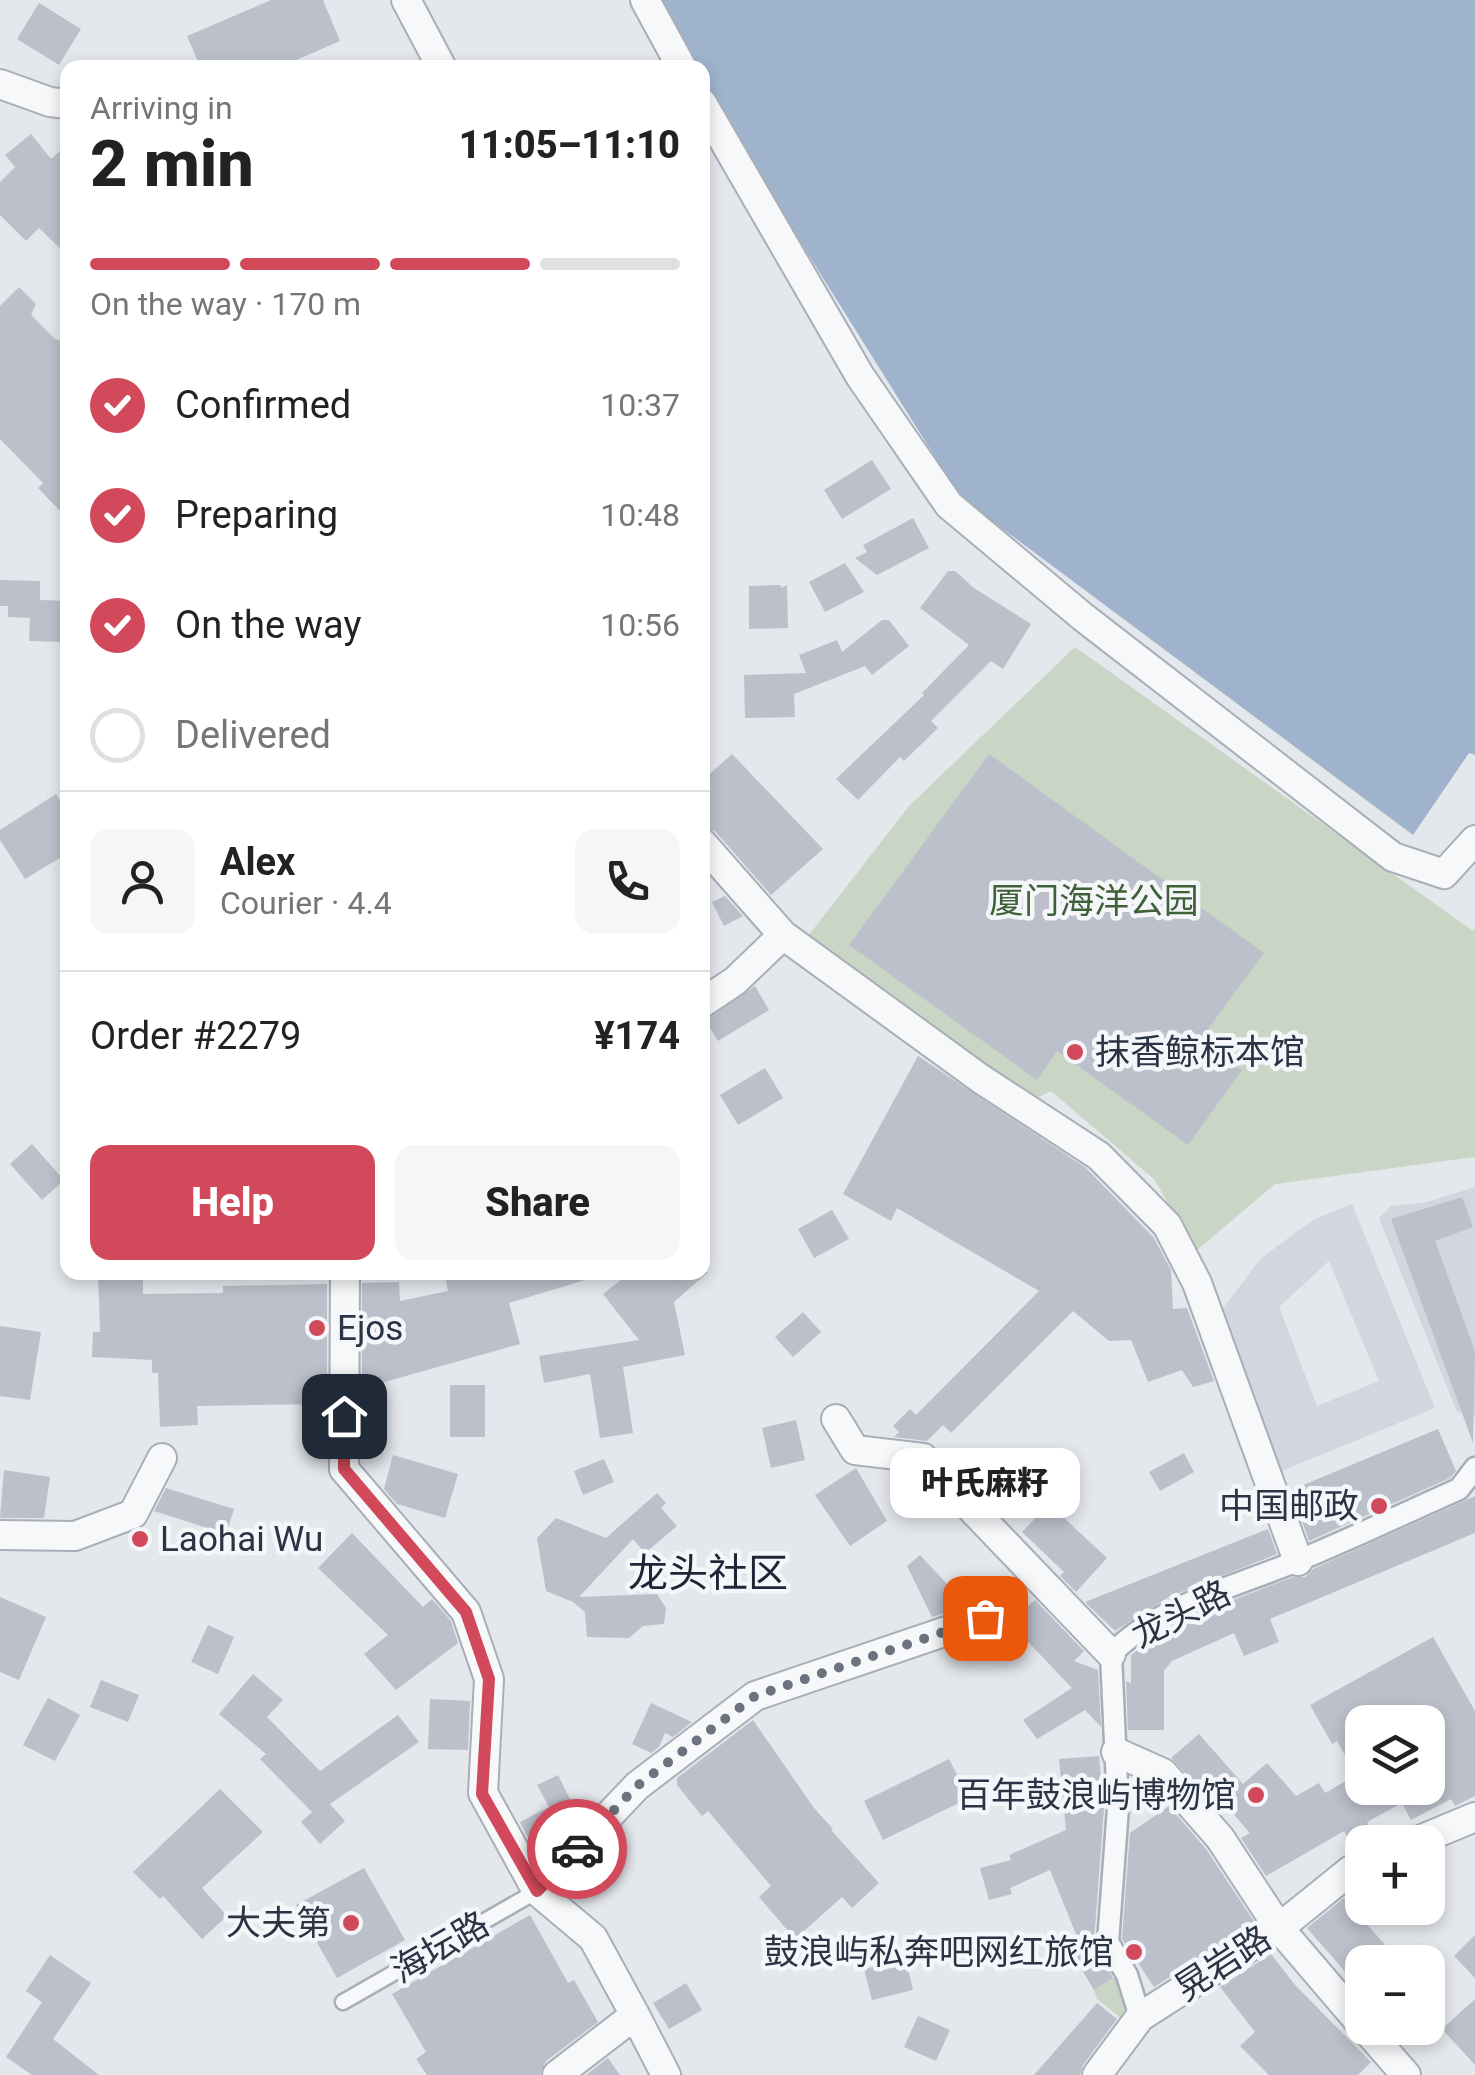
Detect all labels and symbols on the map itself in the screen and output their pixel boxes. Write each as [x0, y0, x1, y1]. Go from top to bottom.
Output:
park label: 厦门海洋公园 [989, 881, 1199, 922]
place label: 抹香鲸标本馆 [1095, 1032, 1305, 1073]
marker: 抹香鲸标本馆 [1064, 1041, 1086, 1063]
place label: Ejos [337, 1308, 403, 1349]
marker: Ejos [306, 1317, 328, 1339]
pin [302, 1374, 387, 1459]
callout: 叶氏麻籽 [890, 1448, 1080, 1518]
place label: 中国邮政 [1219, 1486, 1359, 1527]
marker: 中国邮政 [1368, 1495, 1390, 1517]
place label: Laohai Wu [160, 1519, 323, 1560]
marker: Laohai Wu [129, 1528, 151, 1550]
district label: 龙头社区 [628, 1550, 788, 1597]
street label: 龙头路 [1125, 1572, 1237, 1657]
pin [943, 1576, 1028, 1661]
place label: 百年鼓浪屿博物馆 [956, 1775, 1236, 1816]
marker: 百年鼓浪屿博物馆 [1245, 1784, 1267, 1806]
courier [527, 1799, 627, 1899]
place label: 大夫第 [226, 1903, 331, 1944]
street label: 海坛路 [385, 1903, 496, 1991]
marker: 大夫第 [340, 1912, 362, 1934]
street label: 晃岩路 [1168, 1918, 1278, 2009]
place label: 鼓浪屿私奔吧网红旅馆 [764, 1932, 1114, 1973]
marker: 鼓浪屿私奔吧网红旅馆 [1123, 1941, 1145, 1963]

